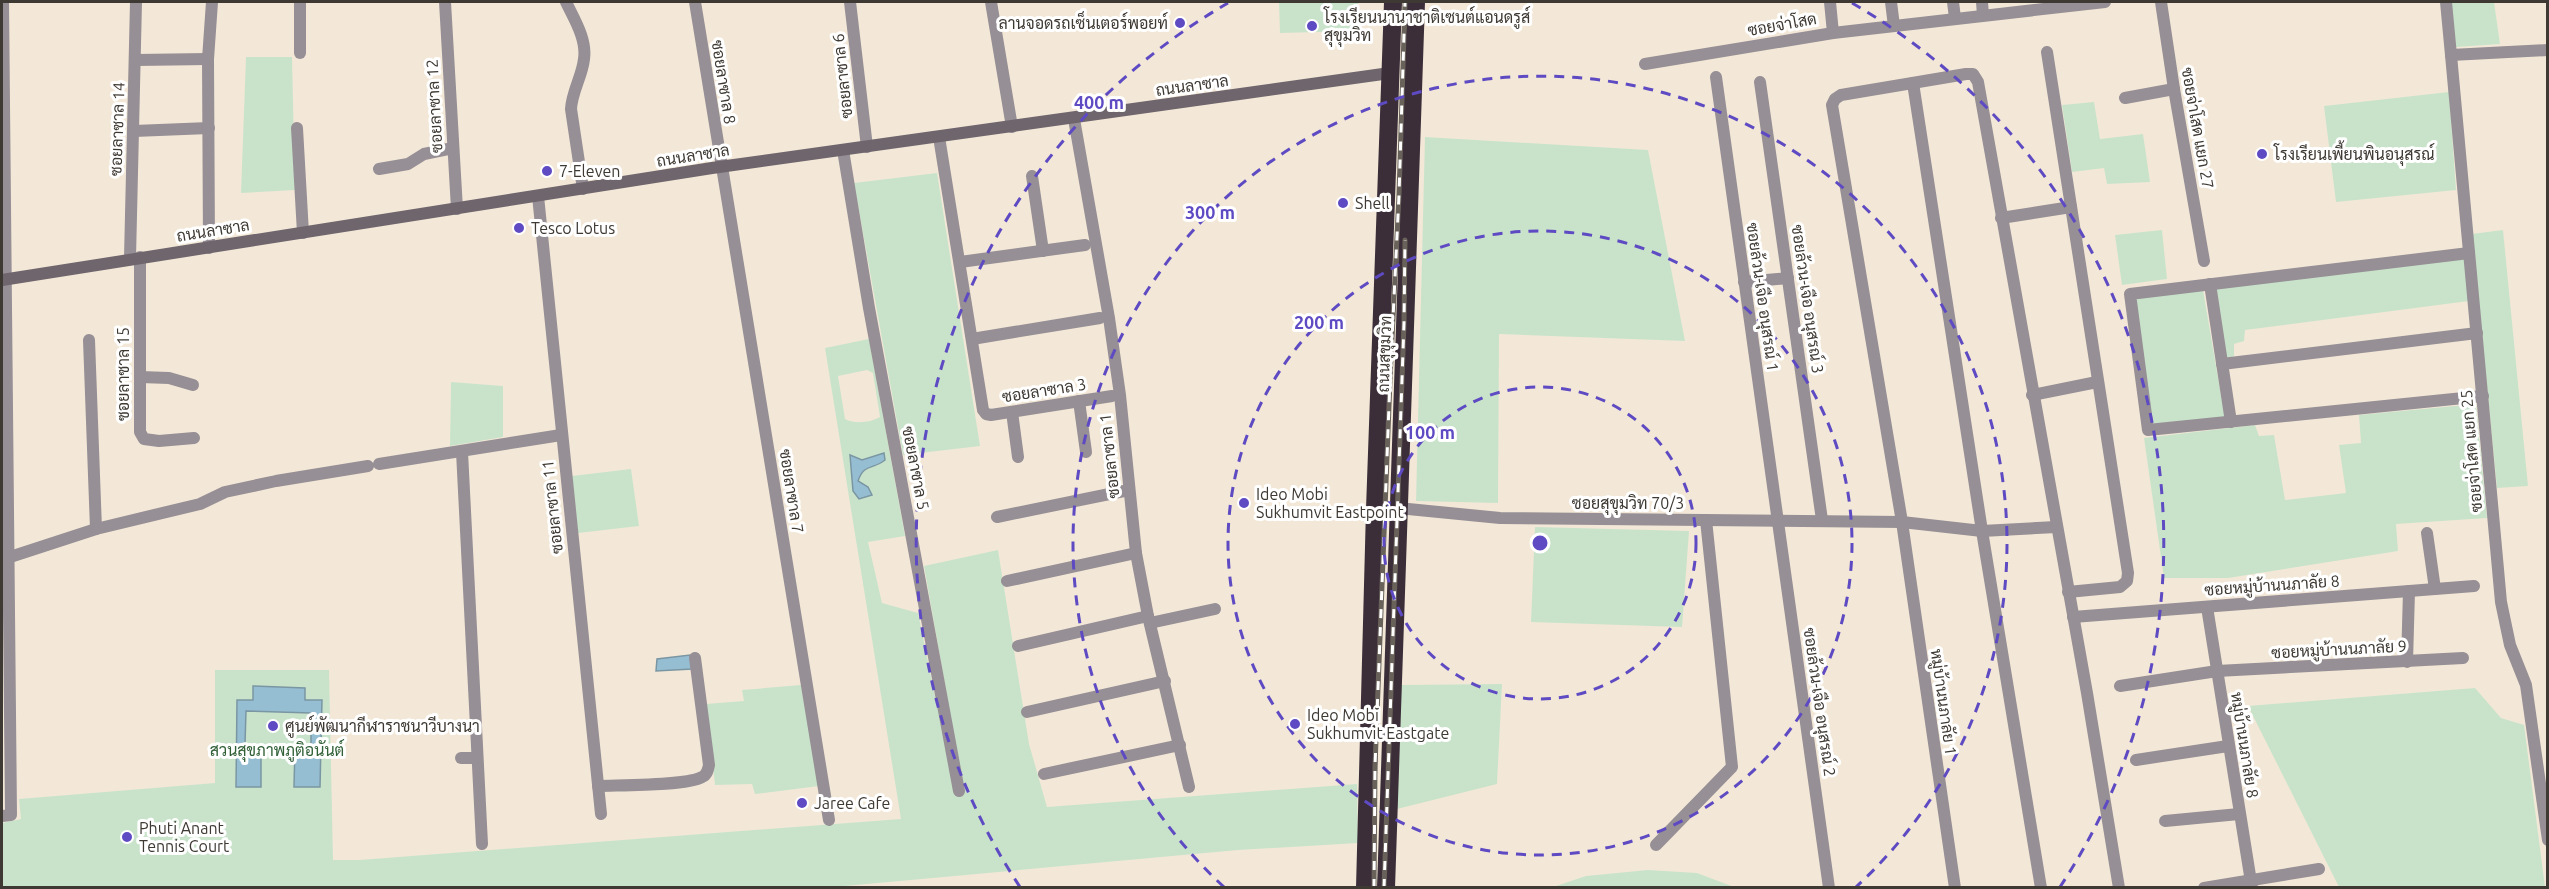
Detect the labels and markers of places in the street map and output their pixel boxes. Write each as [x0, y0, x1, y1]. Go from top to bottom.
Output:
place label: โรงเรียนนานาชาติเซนต์แอนดรูส์ สุขุมวิท [1323, 5, 1530, 47]
place label: ลานจอดรถเซ็นเตอร์พอยท์ [999, 10, 1168, 32]
marker: ลานจอดรถเซ็นเตอร์พอยท์ [1173, 16, 1187, 30]
marker: โรงเรียนนานาชาติเซนต์แอนดรูส์ สุขุมวิท [1305, 19, 1319, 33]
place label: โรงเรียนเพี้ยนพินอนุสรณ์ [2273, 140, 2435, 166]
marker: โรงเรียนเพี้ยนพินอนุสรณ์ [2255, 147, 2269, 161]
place label: 7-Eleven [559, 162, 620, 180]
marker: 7-Eleven [540, 164, 554, 178]
place label: Shell [1355, 194, 1390, 212]
marker: Shell [1336, 196, 1350, 210]
place label: Tesco Lotus [531, 219, 615, 237]
marker: Tesco Lotus [512, 221, 526, 235]
place label: Ideo Mobi Sukhumvit Eastpoint [1256, 485, 1404, 521]
marker: Ideo Mobi Sukhumvit Eastpoint [1237, 496, 1251, 510]
centre of rings [1530, 533, 1550, 553]
place label: Ideo Mobi Sukhumvit Eastgate [1307, 706, 1449, 742]
place label: ศูนย์พัฒนากีฬาราชนาวีบางนา [285, 714, 480, 738]
marker: Ideo Mobi Sukhumvit Eastgate [1288, 717, 1302, 731]
marker: ศูนย์พัฒนากีฬาราชนาวีบางนา [266, 719, 280, 733]
place label: Jaree Cafe [814, 794, 890, 812]
marker: Jaree Cafe [795, 796, 809, 810]
place label: Phuti Anant Tennis Court [139, 819, 230, 855]
marker: Phuti Anant Tennis Court [120, 830, 134, 844]

